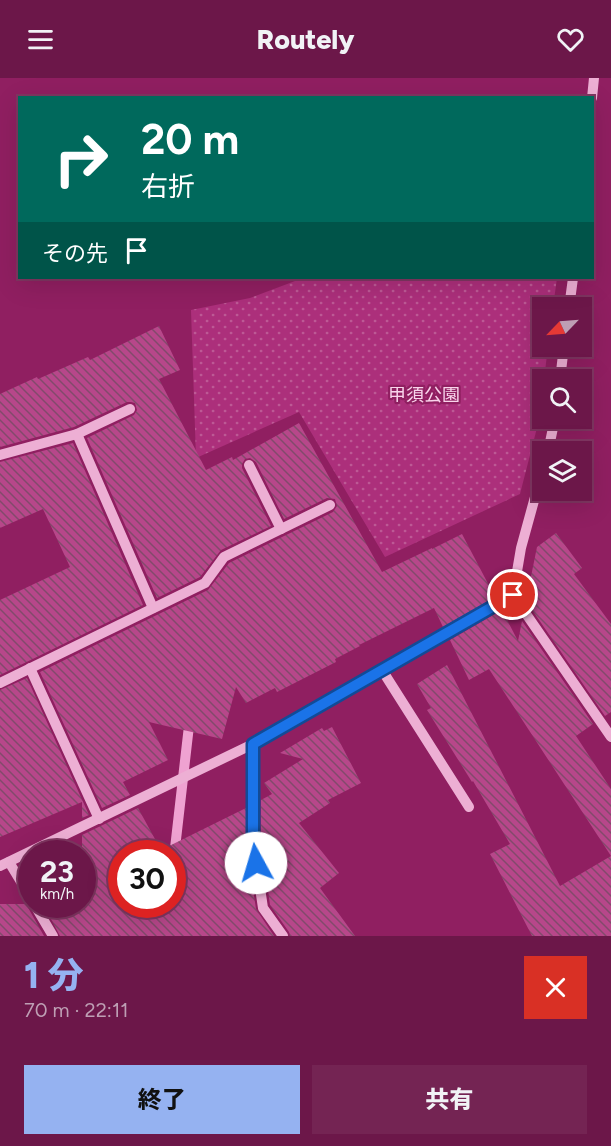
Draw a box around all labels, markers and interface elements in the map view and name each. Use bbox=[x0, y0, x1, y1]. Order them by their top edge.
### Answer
icon: menu bbox=[24, 23, 57, 56]
text: Routely bbox=[257, 23, 354, 56]
icon: heart bbox=[554, 23, 587, 56]
text: 20 m bbox=[141, 114, 239, 165]
icon: right bbox=[42, 120, 120, 198]
text: 右折 bbox=[141, 170, 195, 203]
icon: arrive bbox=[120, 234, 153, 267]
text: その先 bbox=[42, 240, 108, 267]
north arrow bbox=[532, 297, 592, 357]
map controls bbox=[532, 297, 592, 501]
button: search bbox=[532, 369, 592, 429]
park label: 甲須公園 bbox=[388, 384, 460, 406]
button: layers bbox=[532, 441, 592, 501]
pin bbox=[487, 569, 538, 620]
icon: arrive bbox=[496, 578, 529, 611]
position arrow bbox=[224, 831, 288, 895]
speed limit sign: 30 bbox=[108, 840, 186, 918]
text: 23 bbox=[40, 853, 74, 890]
text: km/h bbox=[40, 885, 74, 903]
text: 1 分 bbox=[24, 954, 84, 997]
button: close bbox=[524, 956, 587, 1019]
text: 70 m · 22:11 bbox=[24, 998, 128, 1022]
button: 終了 bbox=[24, 1065, 300, 1134]
button: 共有 bbox=[312, 1065, 587, 1134]

